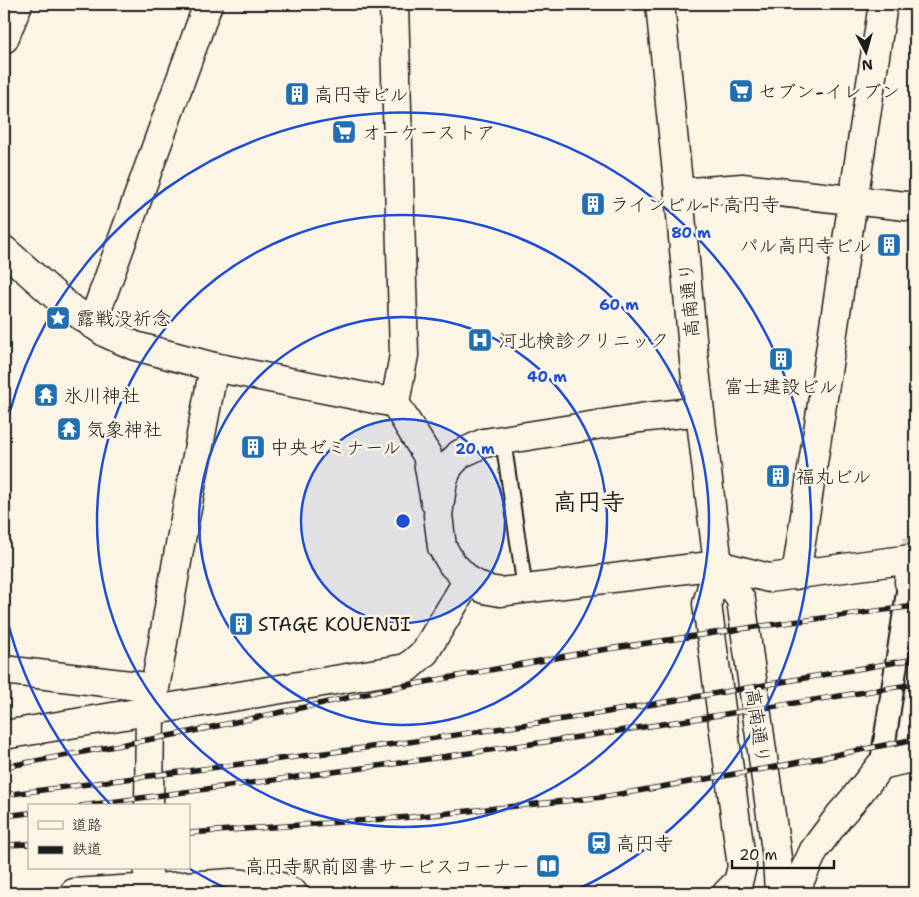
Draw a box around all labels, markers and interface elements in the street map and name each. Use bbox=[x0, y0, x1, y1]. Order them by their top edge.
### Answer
north arrow bbox=[842, 28, 892, 78]
text: N bbox=[861, 55, 874, 74]
supermarket icon: セブン-イレブン bbox=[728, 78, 754, 104]
place label: セブン-イレブン bbox=[758, 79, 900, 104]
building icon: 高円寺ビル bbox=[284, 81, 310, 107]
place label: 高円寺ビル bbox=[314, 82, 409, 107]
supermarket icon: オーケーストア bbox=[331, 119, 357, 145]
place label: オーケーストア bbox=[362, 120, 495, 145]
building icon: ラインビルド高円寺 bbox=[580, 191, 606, 217]
place label: ラインビルド高円寺 bbox=[610, 192, 780, 217]
text: 80 m bbox=[671, 223, 711, 243]
building icon: パル高円寺ビル bbox=[876, 232, 902, 258]
place label: パル高円寺ビル bbox=[739, 233, 872, 258]
street label: 高南通り bbox=[673, 261, 705, 339]
text: 60 m bbox=[599, 295, 639, 315]
place icon: 露戦没祈念 bbox=[45, 305, 71, 331]
place label: 露戦没祈念 bbox=[76, 306, 171, 331]
hospital icon: 河北検診クリニック bbox=[467, 327, 493, 353]
place label: 河北検診クリニック bbox=[498, 328, 669, 353]
building icon: 富士建設ビル bbox=[768, 346, 794, 372]
text: 40 m bbox=[527, 367, 567, 387]
place label: 富士建設ビル bbox=[724, 374, 838, 399]
temple icon: 氷川神社 bbox=[33, 382, 59, 408]
place label: 氷川神社 bbox=[64, 383, 140, 408]
temple icon: 気象神社 bbox=[56, 416, 82, 442]
place label: 気象神社 bbox=[86, 417, 162, 442]
building icon: 中央ゼミナール bbox=[240, 434, 266, 460]
place label: 中央ゼミナール bbox=[270, 435, 401, 460]
text: 20 m bbox=[455, 439, 495, 459]
building icon: 福丸ビル bbox=[765, 463, 791, 489]
place label: 福丸ビル bbox=[796, 464, 872, 489]
district label: 高円寺 bbox=[553, 486, 625, 518]
centre of rings bbox=[394, 512, 412, 530]
building icon: STAGE KOUENJI bbox=[228, 611, 254, 637]
place label: STAGE KOUENJI bbox=[258, 612, 411, 637]
street label: 高南通り bbox=[740, 687, 776, 765]
legend bbox=[28, 804, 190, 870]
text: 道路 bbox=[72, 815, 102, 835]
station icon: 高円寺 bbox=[586, 830, 612, 856]
place label: 高円寺 bbox=[616, 831, 673, 856]
scale bar bbox=[732, 837, 834, 869]
text: 鉄道 bbox=[72, 839, 102, 859]
text: 20 m bbox=[739, 845, 778, 865]
library icon: 高円寺駅前図書サービスコーナー bbox=[535, 853, 561, 879]
place label: 高円寺駅前図書サービスコーナー bbox=[245, 854, 530, 879]

